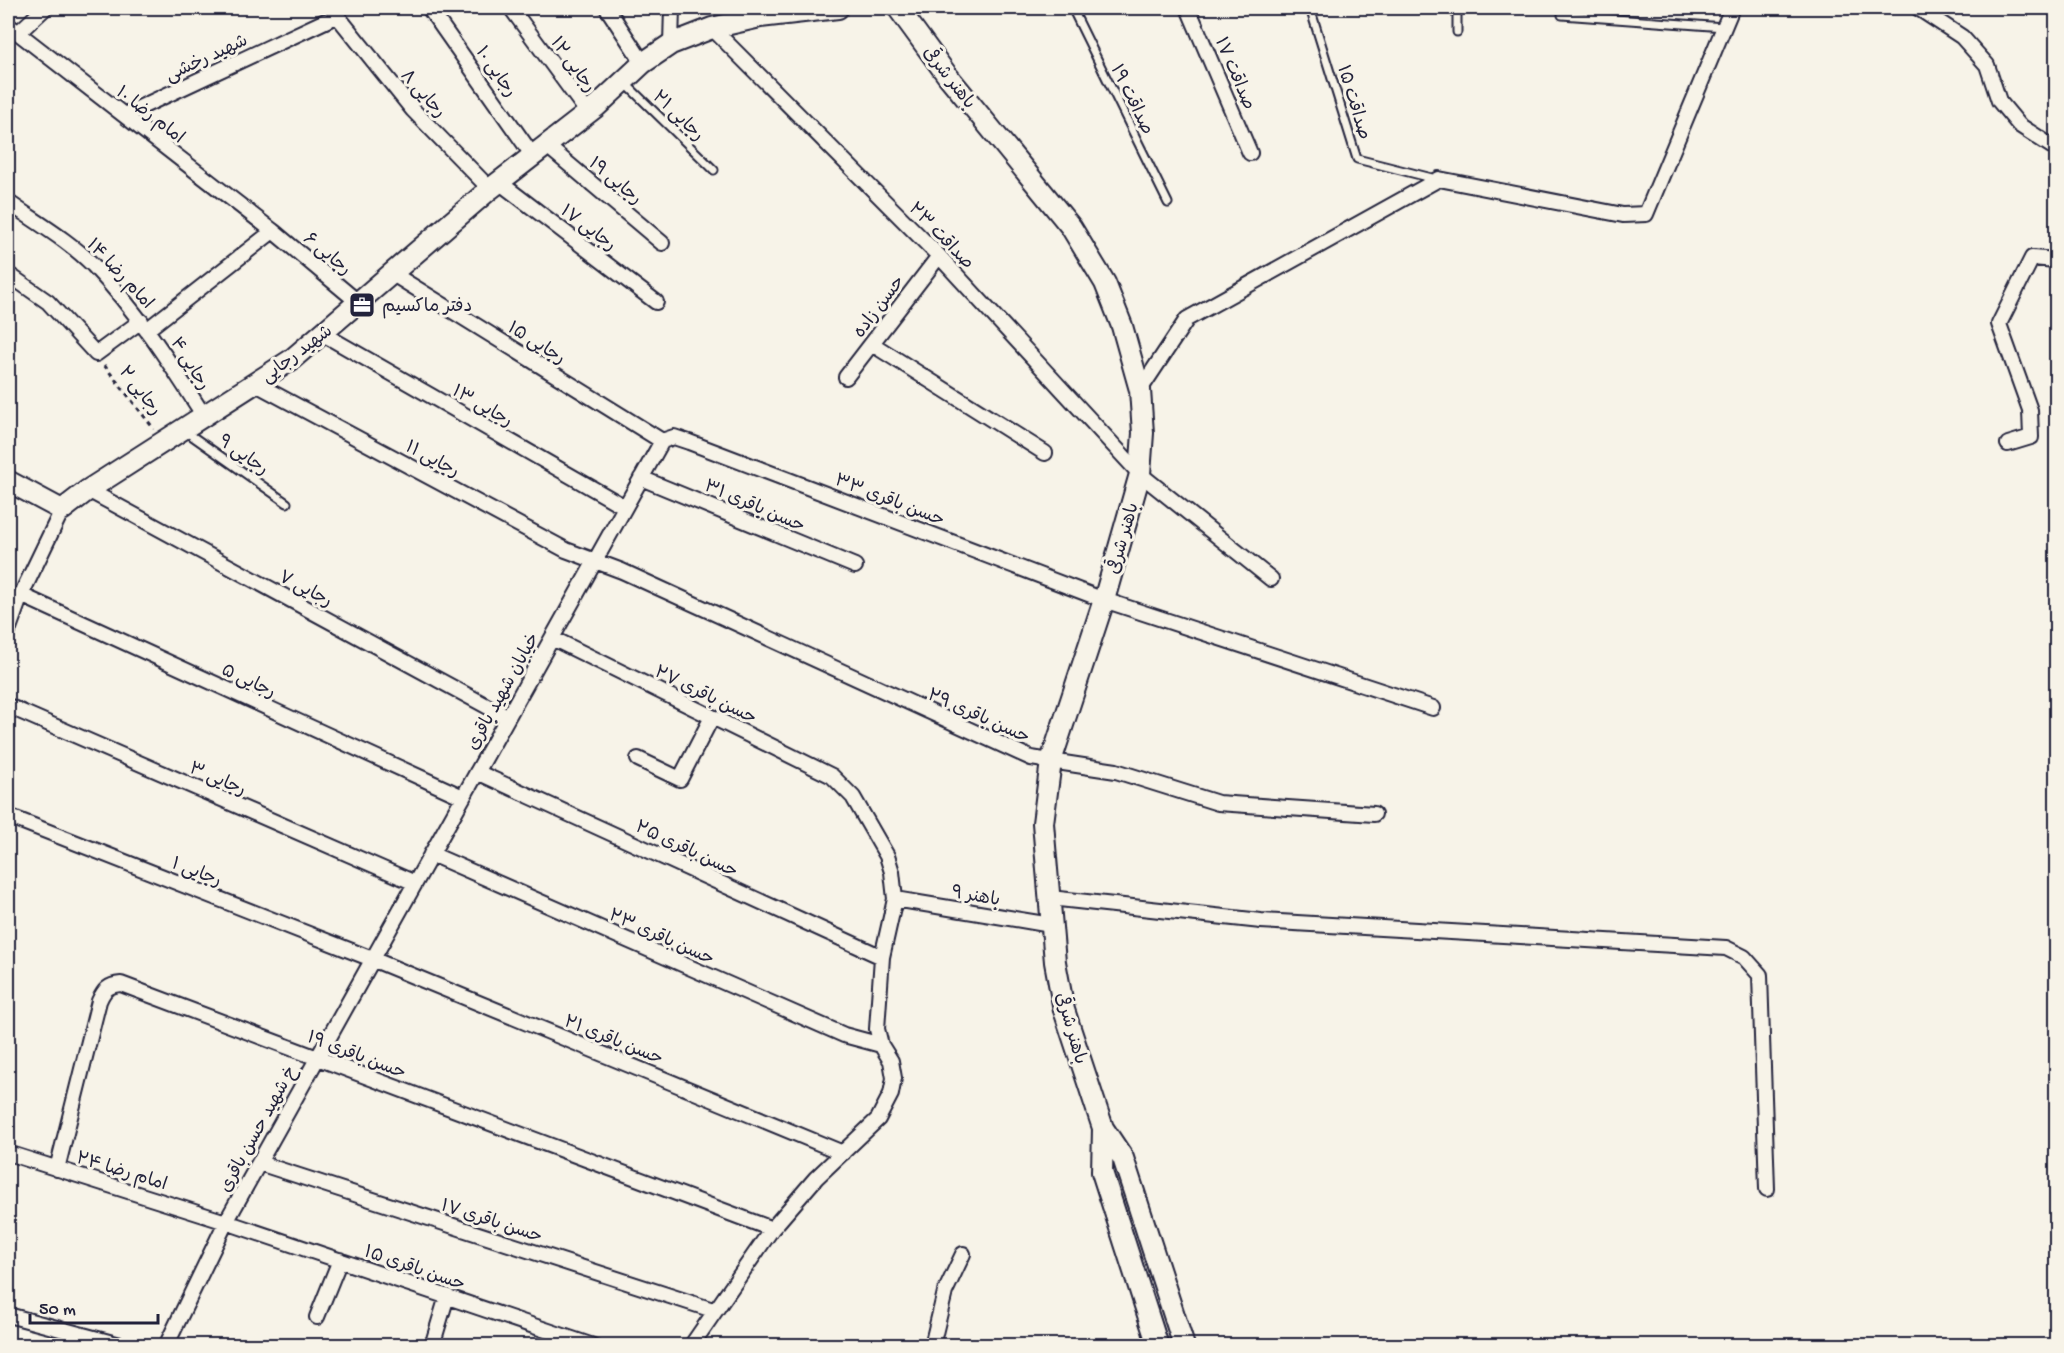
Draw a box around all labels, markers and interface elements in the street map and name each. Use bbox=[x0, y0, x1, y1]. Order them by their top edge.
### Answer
street label: شهید رخشی bbox=[162, 31, 252, 87]
street label: رجایی ۱۲ bbox=[545, 34, 599, 97]
street label: صداقت ۱۷ bbox=[1209, 34, 1258, 114]
street label: باهنر شرقی bbox=[917, 41, 982, 114]
street label: رجایی ۱۰ bbox=[470, 43, 520, 102]
street label: صداقت ۱۹ bbox=[1105, 62, 1157, 139]
street label: صداقت ۱۵ bbox=[1331, 63, 1374, 142]
street label: رجایی ۸ bbox=[395, 66, 449, 123]
street label: امام رضا ۱۰ bbox=[110, 83, 188, 150]
street label: رجایی ۲۱ bbox=[647, 87, 707, 146]
street label: رجایی ۱۹ bbox=[584, 154, 645, 210]
street label: صداقت ۲۳ bbox=[903, 199, 977, 274]
street label: رجایی ۱۷ bbox=[556, 201, 619, 257]
street label: رجایی ۶ bbox=[298, 229, 355, 281]
street label: امام رضا ۱۴ bbox=[81, 235, 157, 315]
street label: حسن زاده bbox=[850, 272, 910, 343]
office icon: دفتر ماکسیم bbox=[347, 290, 377, 320]
place label: دفتر ماکسیم bbox=[382, 297, 472, 319]
street label: رجایی ۱۵ bbox=[503, 318, 568, 370]
street label: شهید رجایی bbox=[258, 321, 337, 389]
street label: رجایی ۴ bbox=[164, 334, 213, 395]
street label: رجایی ۲ bbox=[113, 363, 165, 421]
street label: رجایی ۱۳ bbox=[448, 382, 516, 433]
street label: رجایی ۹ bbox=[213, 431, 272, 481]
street label: رجایی ۱۱ bbox=[401, 437, 462, 483]
street label: حسن باقری ۳۳ bbox=[831, 471, 947, 532]
street label: حسن باقری ۳۱ bbox=[700, 477, 808, 538]
street label: باهنر شرقی bbox=[1100, 499, 1145, 577]
street label: رجایی ۷ bbox=[274, 567, 335, 613]
street label: خیابان شهید باقری bbox=[463, 630, 545, 754]
street label: رجایی ۵ bbox=[217, 661, 278, 704]
street label: حسن باقری ۲۷ bbox=[650, 662, 759, 730]
street label: حسن باقری ۲۹ bbox=[924, 685, 1032, 749]
street label: رجایی ۳ bbox=[185, 759, 249, 802]
street label: حسن باقری ۲۵ bbox=[631, 817, 741, 883]
street label: رجایی ۱ bbox=[168, 854, 224, 892]
street label: باهنر ۹ bbox=[949, 883, 1002, 912]
street label: حسن باقری ۲۳ bbox=[605, 906, 717, 971]
street label: باهنر شرقی bbox=[1049, 989, 1094, 1067]
street label: حسن باقری ۲۱ bbox=[560, 1012, 666, 1071]
street label: حسن باقری ۱۹ bbox=[304, 1028, 408, 1085]
street label: خ شهید حسن باقری bbox=[216, 1063, 303, 1197]
street label: امام رضا ۲۴ bbox=[73, 1149, 169, 1197]
street label: حسن باقری ۱۷ bbox=[438, 1196, 545, 1249]
street label: حسن باقری ۱۵ bbox=[361, 1242, 467, 1296]
scale bar bbox=[30, 1287, 158, 1325]
text: 50 m bbox=[39, 1300, 76, 1321]

